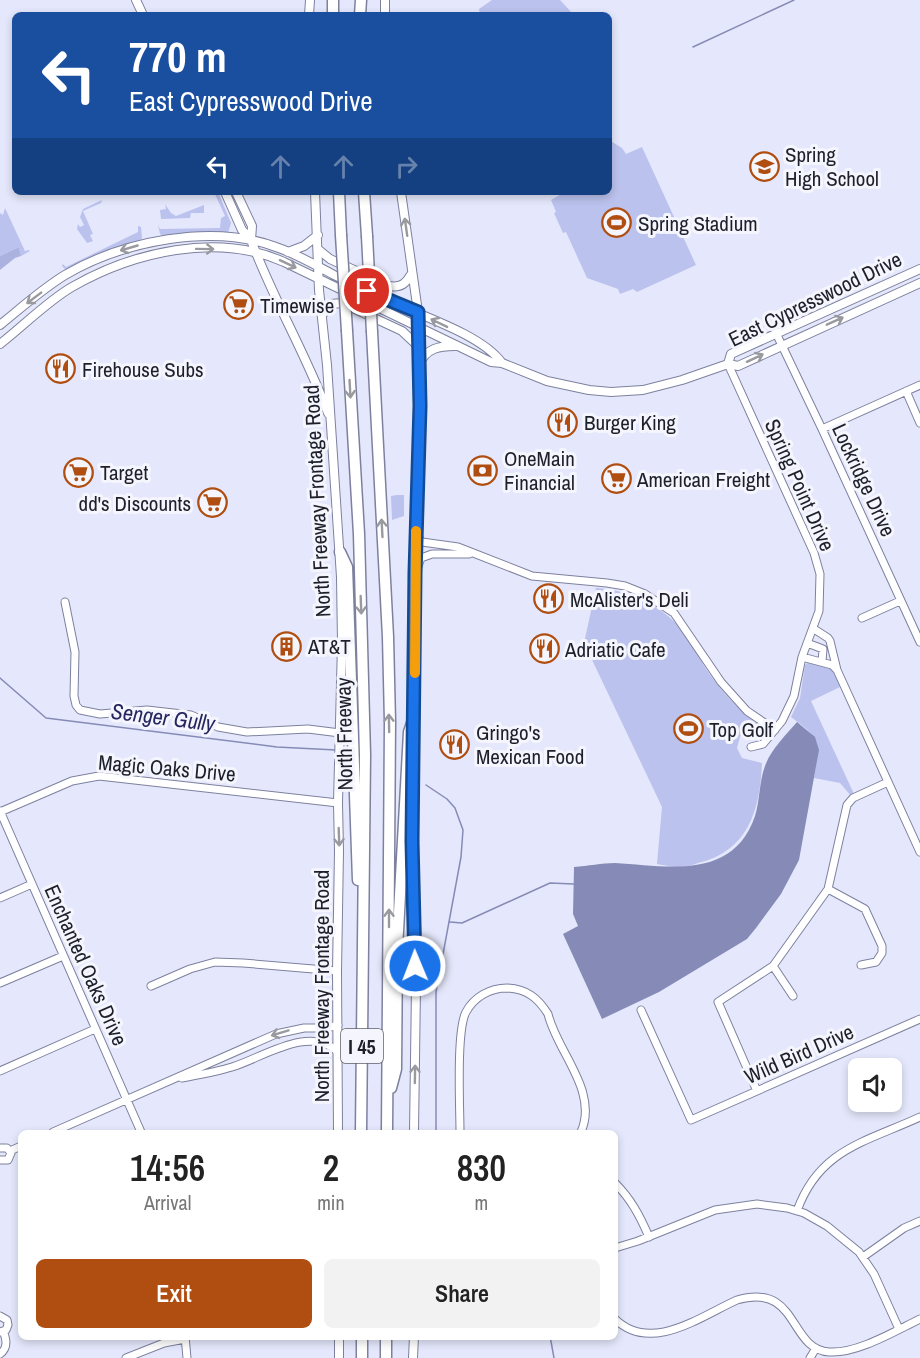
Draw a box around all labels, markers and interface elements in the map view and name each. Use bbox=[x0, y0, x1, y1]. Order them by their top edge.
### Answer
text: 770 m bbox=[129, 29, 227, 85]
icon: left bbox=[30, 36, 108, 114]
text: East Cypresswood Drive bbox=[129, 83, 373, 119]
place label: Spring High School bbox=[785, 140, 879, 193]
icon: left bbox=[201, 150, 234, 183]
icon: ahead bbox=[264, 150, 297, 183]
icon: ahead bbox=[327, 150, 360, 183]
icon: right bbox=[390, 150, 423, 183]
school or university icon: Spring High School bbox=[748, 150, 780, 182]
sports icon: Spring Stadium bbox=[601, 207, 633, 239]
place label: Spring Stadium bbox=[638, 209, 758, 238]
one-way arrow bbox=[400, 218, 411, 238]
one-way arrow bbox=[120, 243, 139, 254]
one-way arrow bbox=[195, 243, 214, 254]
street label: East Cypresswood Drive bbox=[723, 244, 907, 354]
one-way arrow bbox=[278, 258, 296, 270]
pin bbox=[341, 265, 392, 316]
icon: arrive bbox=[350, 274, 383, 307]
supermarket icon: Timewise bbox=[223, 289, 255, 321]
place label: Timewise bbox=[260, 291, 334, 320]
one-way arrow bbox=[26, 292, 42, 304]
one-way arrow bbox=[826, 315, 844, 327]
one-way arrow bbox=[430, 316, 448, 328]
one-way arrow bbox=[746, 352, 764, 364]
restaurant icon: Firehouse Subs bbox=[45, 353, 77, 385]
place label: Firehouse Subs bbox=[82, 355, 204, 384]
one-way arrow bbox=[345, 379, 356, 399]
street label: North Freeway Frontage Road bbox=[296, 384, 338, 618]
restaurant icon: Burger King bbox=[547, 406, 579, 438]
place label: Burger King bbox=[584, 408, 676, 437]
street label: Spring Point Drive bbox=[758, 414, 842, 556]
street label: Lockridge Drive bbox=[825, 419, 903, 541]
place label: OneMain Financial bbox=[504, 444, 575, 497]
bank icon: OneMain Financial bbox=[467, 454, 499, 486]
supermarket icon: Target bbox=[63, 456, 95, 488]
place label: Target bbox=[100, 458, 148, 487]
supermarket icon: American Freight bbox=[600, 463, 632, 495]
place label: American Freight bbox=[636, 465, 770, 494]
supermarket icon: dd's Discounts bbox=[196, 487, 228, 519]
place label: dd's Discounts bbox=[79, 489, 191, 518]
one-way arrow bbox=[377, 519, 388, 539]
restaurant icon: McAlister's Deli bbox=[533, 583, 565, 615]
place label: McAlister's Deli bbox=[570, 585, 689, 614]
one-way arrow bbox=[355, 595, 367, 615]
building icon: AT&T bbox=[271, 630, 303, 662]
place label: AT&T bbox=[307, 632, 351, 661]
restaurant icon: Adriatic Cafe bbox=[528, 633, 560, 665]
place label: Adriatic Cafe bbox=[564, 635, 666, 664]
street label: North Freeway bbox=[329, 677, 359, 791]
water label: Senger Gully bbox=[109, 696, 218, 738]
sports icon: Top Golf bbox=[672, 713, 704, 745]
one-way arrow bbox=[384, 714, 395, 734]
place label: Top Golf bbox=[709, 715, 773, 744]
place label: Gringo's Mexican Food bbox=[476, 718, 584, 771]
restaurant icon: Gringo's Mexican Food bbox=[439, 728, 471, 760]
street label: Magic Oaks Drive bbox=[97, 748, 237, 788]
one-way arrow bbox=[333, 826, 345, 846]
street label: North Freeway Frontage Road bbox=[307, 870, 336, 1102]
street label: Enchanted Oaks Drive bbox=[38, 880, 134, 1050]
one-way arrow bbox=[383, 909, 395, 929]
position arrow bbox=[383, 934, 447, 998]
street label: Wild Bird Drive bbox=[740, 1017, 858, 1091]
one-way arrow bbox=[271, 1028, 290, 1039]
road number: I 45 bbox=[341, 1029, 383, 1063]
map controls bbox=[848, 1058, 902, 1112]
button: sound bbox=[848, 1058, 902, 1112]
one-way arrow bbox=[409, 1065, 421, 1085]
text: 14:56 bbox=[130, 1144, 205, 1192]
text: 2 bbox=[323, 1144, 339, 1192]
text: 830 bbox=[457, 1144, 506, 1192]
text: Arrival bbox=[144, 1189, 191, 1216]
text: min bbox=[317, 1189, 345, 1216]
text: m bbox=[474, 1189, 488, 1216]
button: Exit bbox=[36, 1259, 312, 1328]
button: Share bbox=[324, 1259, 600, 1328]

